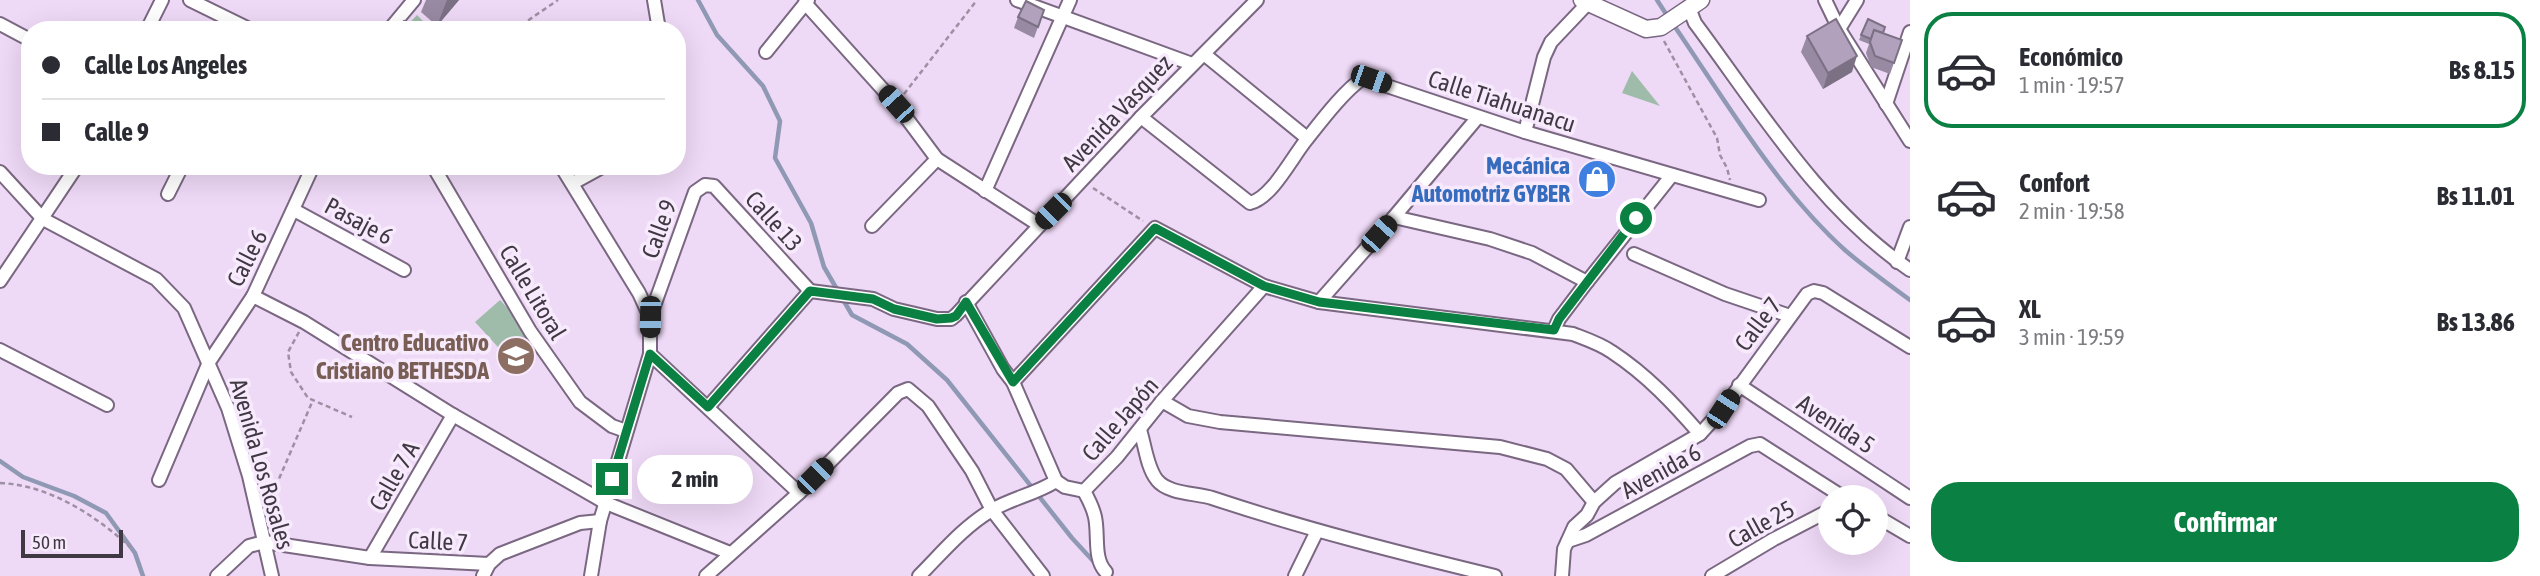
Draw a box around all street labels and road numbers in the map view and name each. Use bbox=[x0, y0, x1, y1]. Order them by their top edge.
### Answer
street label: Avenida Vasquez bbox=[1056, 49, 1178, 176]
street label: Calle Tiahuanacu bbox=[1425, 65, 1579, 137]
street label: Calle 13 bbox=[740, 186, 808, 256]
street label: Pasaje 6 bbox=[320, 192, 398, 250]
street label: Calle 9 bbox=[636, 196, 682, 262]
street label: Calle 6 bbox=[221, 225, 273, 291]
street label: Calle Litoral bbox=[494, 240, 572, 345]
street label: Calle 7 bbox=[1729, 292, 1787, 356]
street label: Calle Japón bbox=[1076, 372, 1164, 466]
street label: Avenida Los Rosales bbox=[225, 376, 299, 552]
street label: Avenida 5 bbox=[1792, 389, 1880, 459]
street label: Calle 7 A bbox=[364, 437, 425, 515]
street label: Avenida 6 bbox=[1617, 438, 1705, 504]
street label: Calle 25 bbox=[1723, 495, 1799, 553]
street label: Calle 7 bbox=[407, 526, 469, 556]

